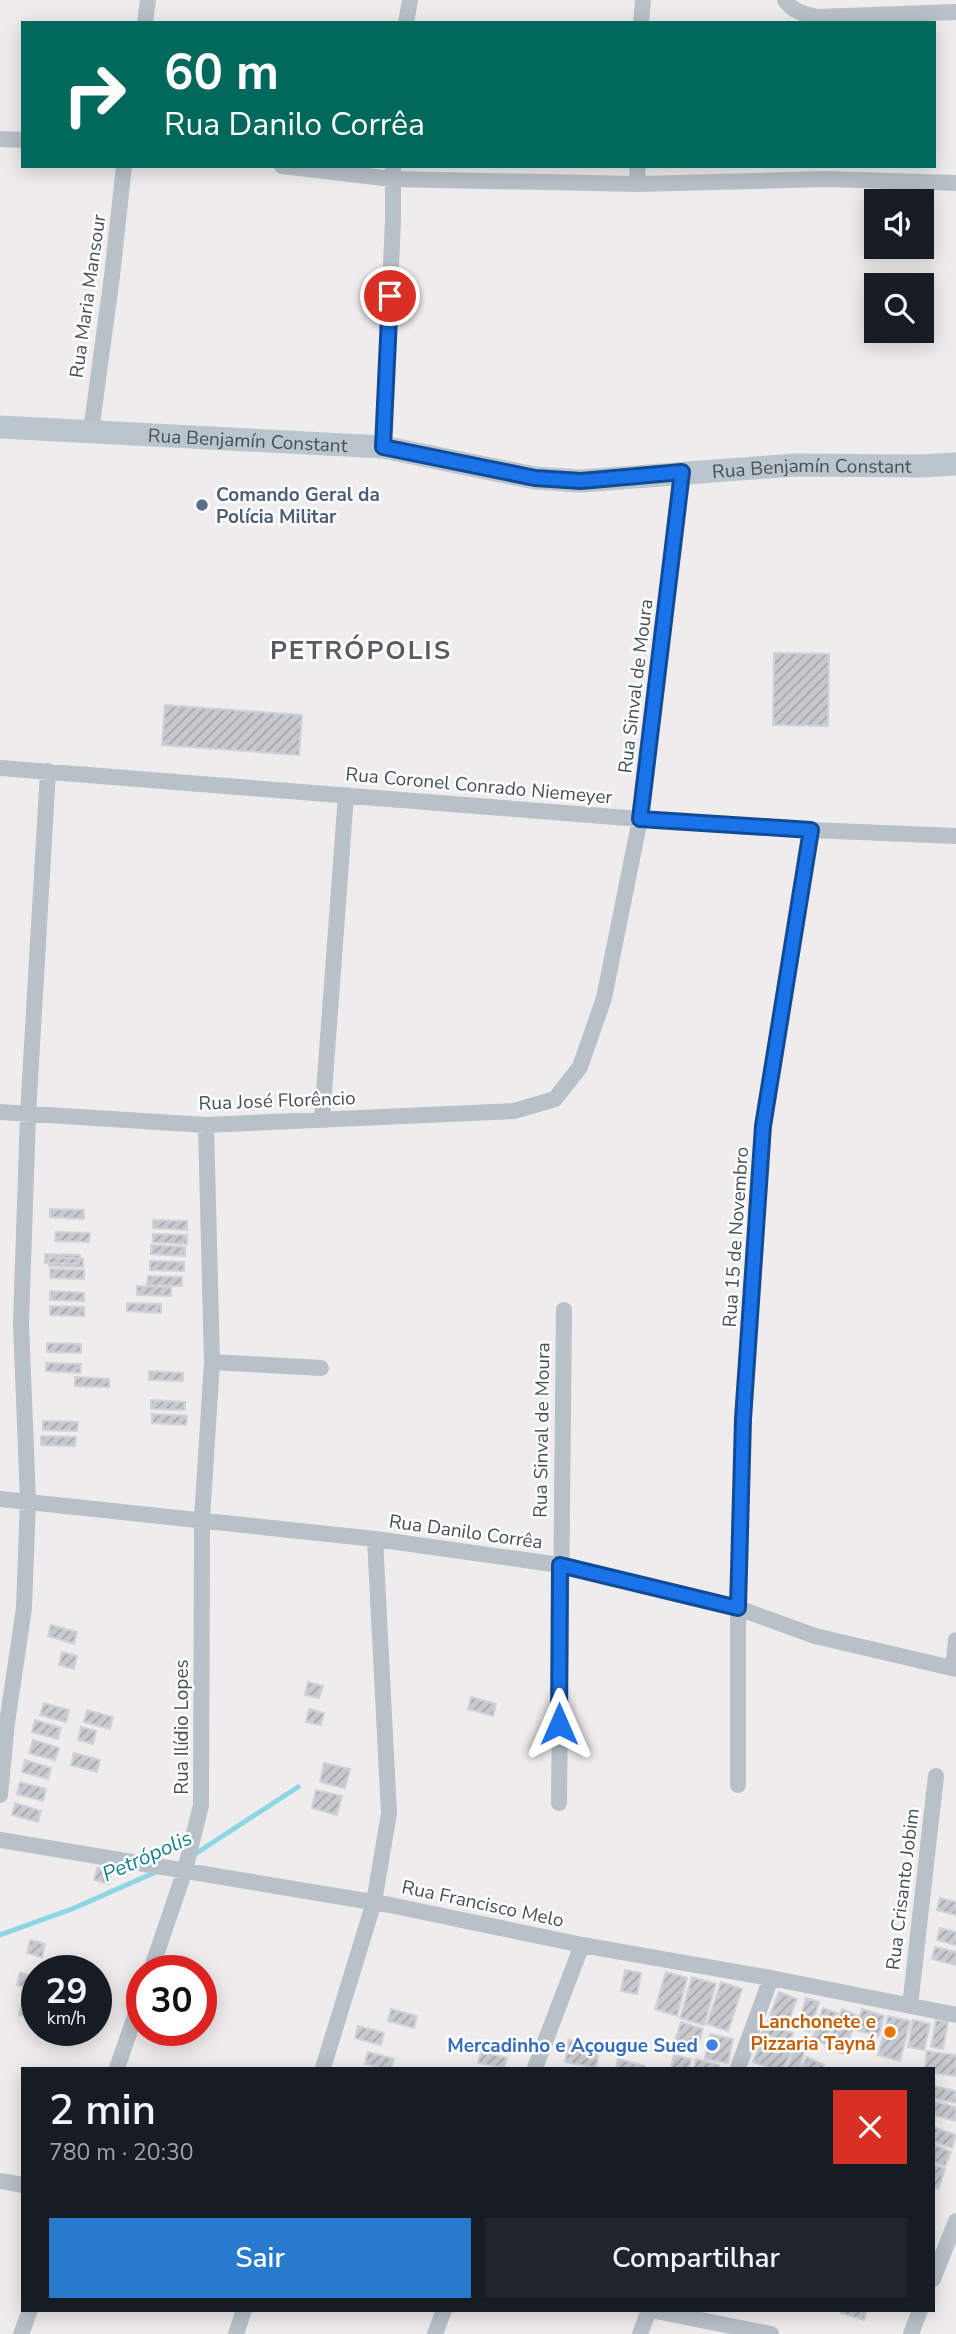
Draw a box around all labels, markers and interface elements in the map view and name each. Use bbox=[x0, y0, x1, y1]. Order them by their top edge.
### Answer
text: 60 m bbox=[164, 39, 279, 106]
icon: right bbox=[49, 49, 140, 140]
text: Rua Danilo Corrêa bbox=[164, 103, 425, 146]
map controls bbox=[864, 189, 934, 343]
button: sound bbox=[864, 189, 934, 259]
street label: Rua Maria Mansour bbox=[64, 212, 112, 380]
pin bbox=[360, 266, 420, 326]
button: search bbox=[864, 273, 934, 343]
icon: arrive bbox=[371, 277, 409, 315]
street label: Rua Benjamín Constant bbox=[147, 423, 348, 459]
street label: Rua Benjamín Constant bbox=[711, 453, 912, 485]
place label: Comando Geral da Polícia Militar bbox=[216, 482, 380, 530]
marker: Comando Geral da Polícia Militar bbox=[194, 497, 210, 513]
street label: Rua Sinval de Moura bbox=[612, 597, 660, 775]
district label: PETRÓPOLIS bbox=[270, 633, 452, 668]
street label: Rua Coronel Conrado Niemeyer bbox=[344, 761, 614, 811]
street label: Rua José Florêncio bbox=[198, 1085, 356, 1117]
street label: Rua 15 de Novembro bbox=[717, 1146, 755, 1328]
street label: Rua Sinval de Moura bbox=[527, 1342, 557, 1518]
street label: Rua Danilo Corrêa bbox=[387, 1508, 544, 1556]
street label: Rua Ilídio Lopes bbox=[169, 1659, 195, 1795]
position arrow bbox=[522, 1687, 596, 1761]
street label: Rua Crisanto Jobim bbox=[880, 1807, 926, 1971]
water label: Petrópolis bbox=[98, 1824, 196, 1888]
street label: Rua Francisco Melo bbox=[399, 1874, 566, 1934]
speed limit sign: 30 bbox=[126, 1955, 217, 2046]
text: 29 bbox=[45, 1968, 88, 2015]
text: km/h bbox=[47, 2006, 86, 2030]
place label: Lanchonete e Pizzaria Tayná bbox=[751, 2009, 876, 2057]
marker: Lanchonete e Pizzaria Tayná bbox=[882, 2024, 898, 2040]
place label: Mercadinho e Açougue Sued bbox=[447, 2033, 698, 2059]
marker: Mercadinho e Açougue Sued bbox=[704, 2037, 720, 2053]
text: 2 min bbox=[49, 2082, 156, 2139]
button: close bbox=[833, 2090, 907, 2164]
text: 780 m · 20:30 bbox=[49, 2137, 194, 2168]
button: Sair bbox=[49, 2218, 471, 2298]
button: Compartilhar bbox=[485, 2218, 907, 2298]

